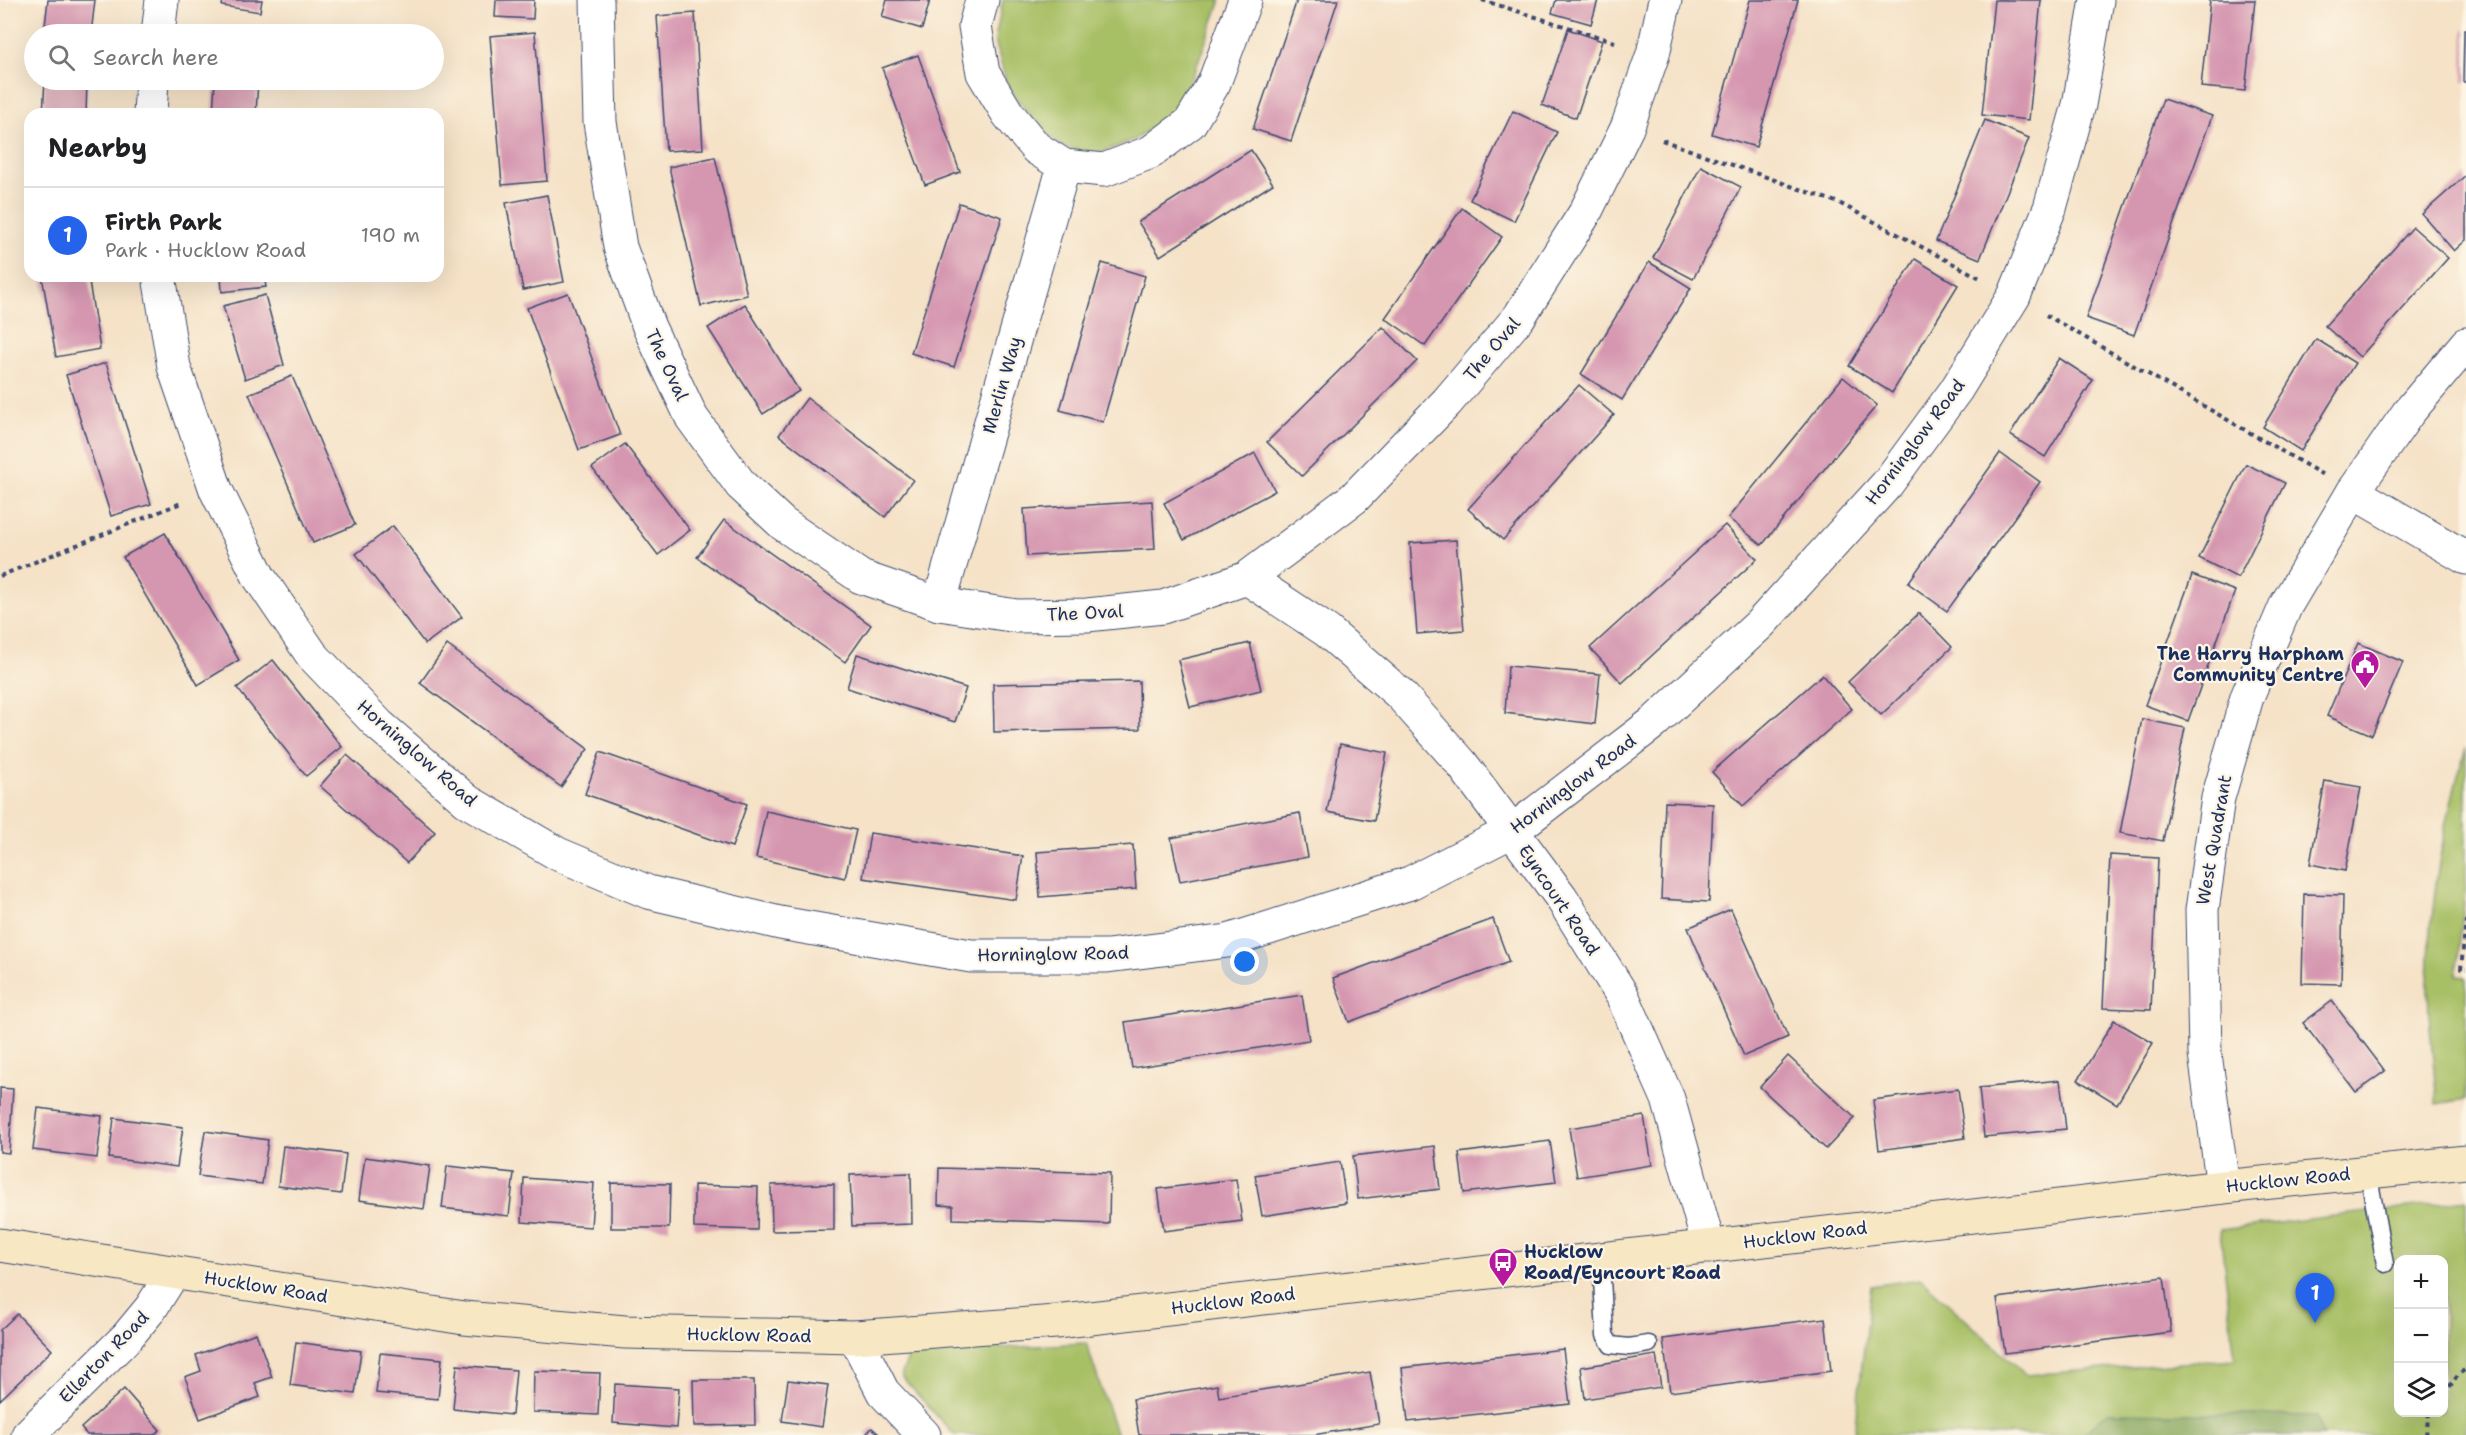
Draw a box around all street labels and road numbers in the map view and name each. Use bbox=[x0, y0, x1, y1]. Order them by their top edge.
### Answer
street label: The Oval bbox=[1458, 311, 1526, 386]
street label: The Oval bbox=[640, 325, 694, 405]
street label: Merlin Way bbox=[977, 334, 1027, 436]
street label: Horninglow Road bbox=[1860, 374, 1970, 510]
street label: The Oval bbox=[1046, 599, 1124, 627]
street label: Horninglow Road bbox=[352, 694, 482, 812]
street label: Horninglow Road bbox=[1505, 729, 1641, 839]
street label: West Quadrant bbox=[2191, 773, 2237, 907]
street label: Eyncourt Road bbox=[1513, 840, 1605, 960]
street label: Horninglow Road bbox=[977, 941, 1129, 967]
street label: Hucklow Road bbox=[2225, 1162, 2351, 1198]
street label: Hucklow Road bbox=[1742, 1215, 1868, 1255]
street label: Hucklow Road bbox=[202, 1265, 330, 1309]
street label: Hucklow Road bbox=[1170, 1281, 1296, 1321]
street label: Ellerton Road bbox=[54, 1306, 154, 1408]
street label: Hucklow Road bbox=[686, 1322, 812, 1348]

